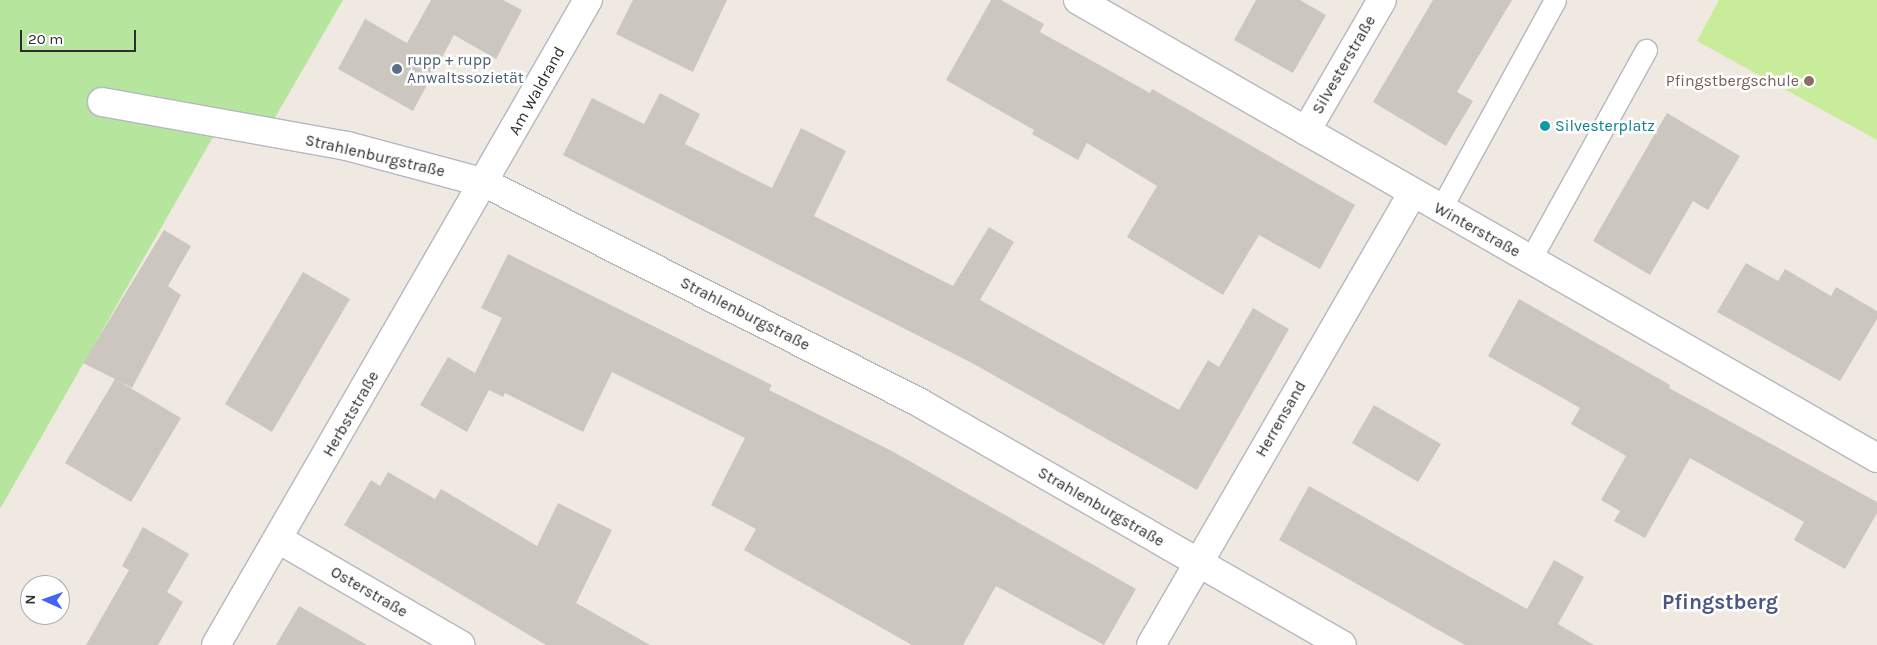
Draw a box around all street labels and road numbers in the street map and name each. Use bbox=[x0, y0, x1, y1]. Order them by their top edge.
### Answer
street label: Silvesterstraße bbox=[1308, 12, 1380, 118]
street label: Am Waldrand bbox=[505, 43, 569, 139]
street label: Strahlenburgstraße bbox=[303, 131, 447, 181]
street label: Winterstraße bbox=[1430, 198, 1524, 262]
street label: Strahlenburgstraße bbox=[677, 273, 813, 355]
street label: Herbststraße bbox=[319, 368, 383, 460]
street label: Herrensand bbox=[1252, 378, 1310, 460]
street label: Strahlenburgstraße bbox=[1034, 463, 1168, 551]
street label: Osterstraße bbox=[327, 562, 411, 622]

